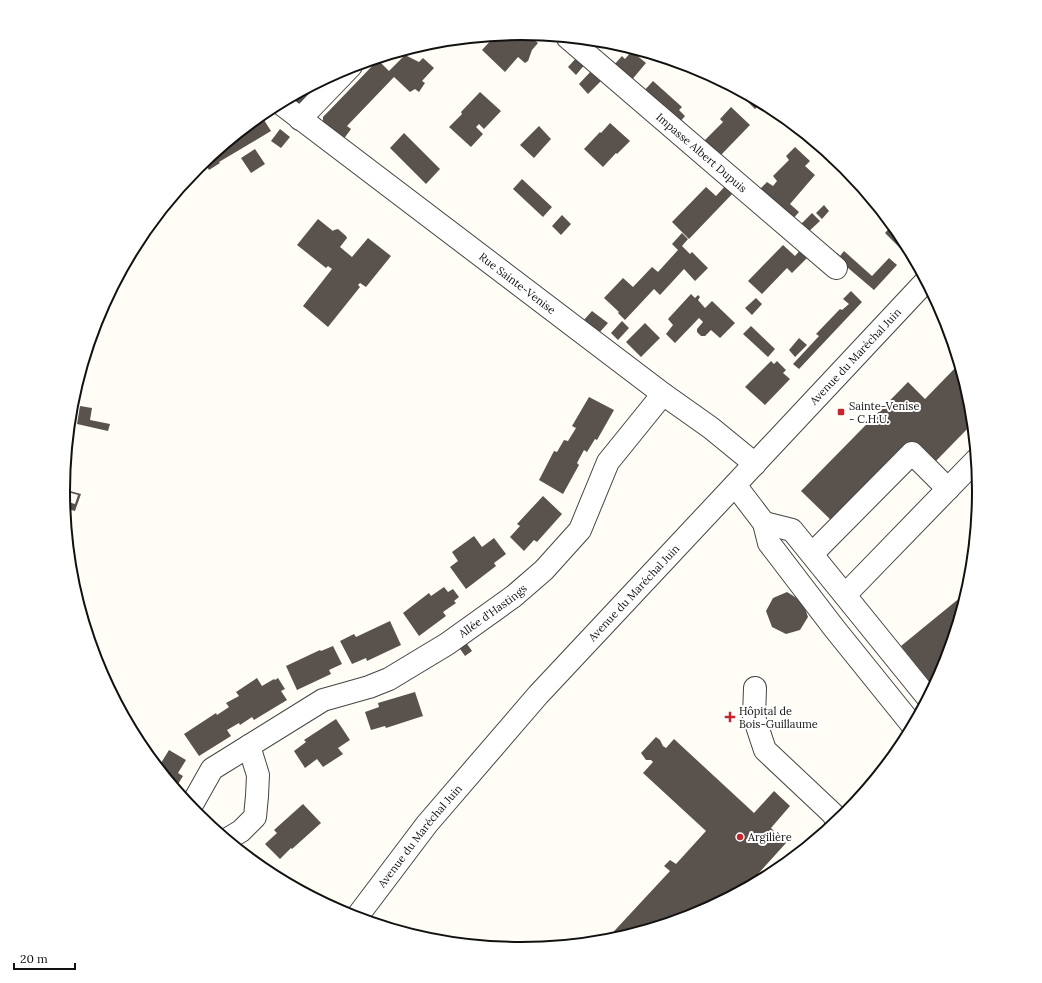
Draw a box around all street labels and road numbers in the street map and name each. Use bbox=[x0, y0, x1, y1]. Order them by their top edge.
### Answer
street label: Impasse Albert Dupuis bbox=[653, 110, 750, 195]
street label: Rue Sainte-Venise bbox=[476, 250, 559, 317]
street label: Avenue du Maréchal Juin bbox=[806, 305, 904, 408]
street label: Avenue du Maréchal Juin bbox=[584, 541, 683, 645]
street label: Allée d'Hastings bbox=[455, 581, 530, 641]
street label: Avenue du Maréchal Juin bbox=[374, 781, 465, 891]

